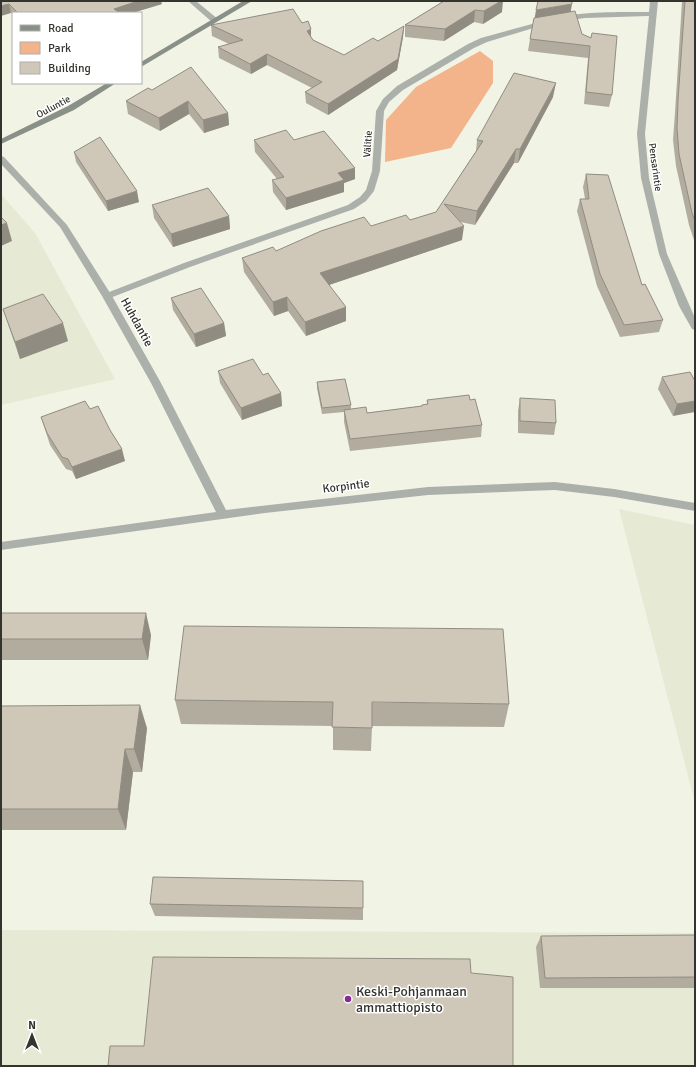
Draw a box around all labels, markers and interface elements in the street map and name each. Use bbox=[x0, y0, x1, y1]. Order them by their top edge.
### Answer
legend bbox=[12, 12, 142, 84]
text: Road bbox=[48, 21, 74, 36]
text: Park bbox=[48, 41, 71, 56]
text: Building bbox=[48, 61, 91, 76]
street label: Ouluntie bbox=[34, 93, 73, 121]
street label: Välitie bbox=[361, 130, 375, 158]
street label: Pensarintie bbox=[646, 142, 664, 192]
street label: Huhdantie bbox=[117, 295, 156, 349]
street label: Korpintie bbox=[322, 476, 370, 497]
place label: Keski-Pohjanmaan ammattiopisto bbox=[356, 983, 467, 1016]
marker: Keski-Pohjanmaan ammattiopisto bbox=[343, 994, 353, 1004]
north arrow bbox=[12, 1015, 52, 1055]
text: N bbox=[28, 1019, 36, 1032]

